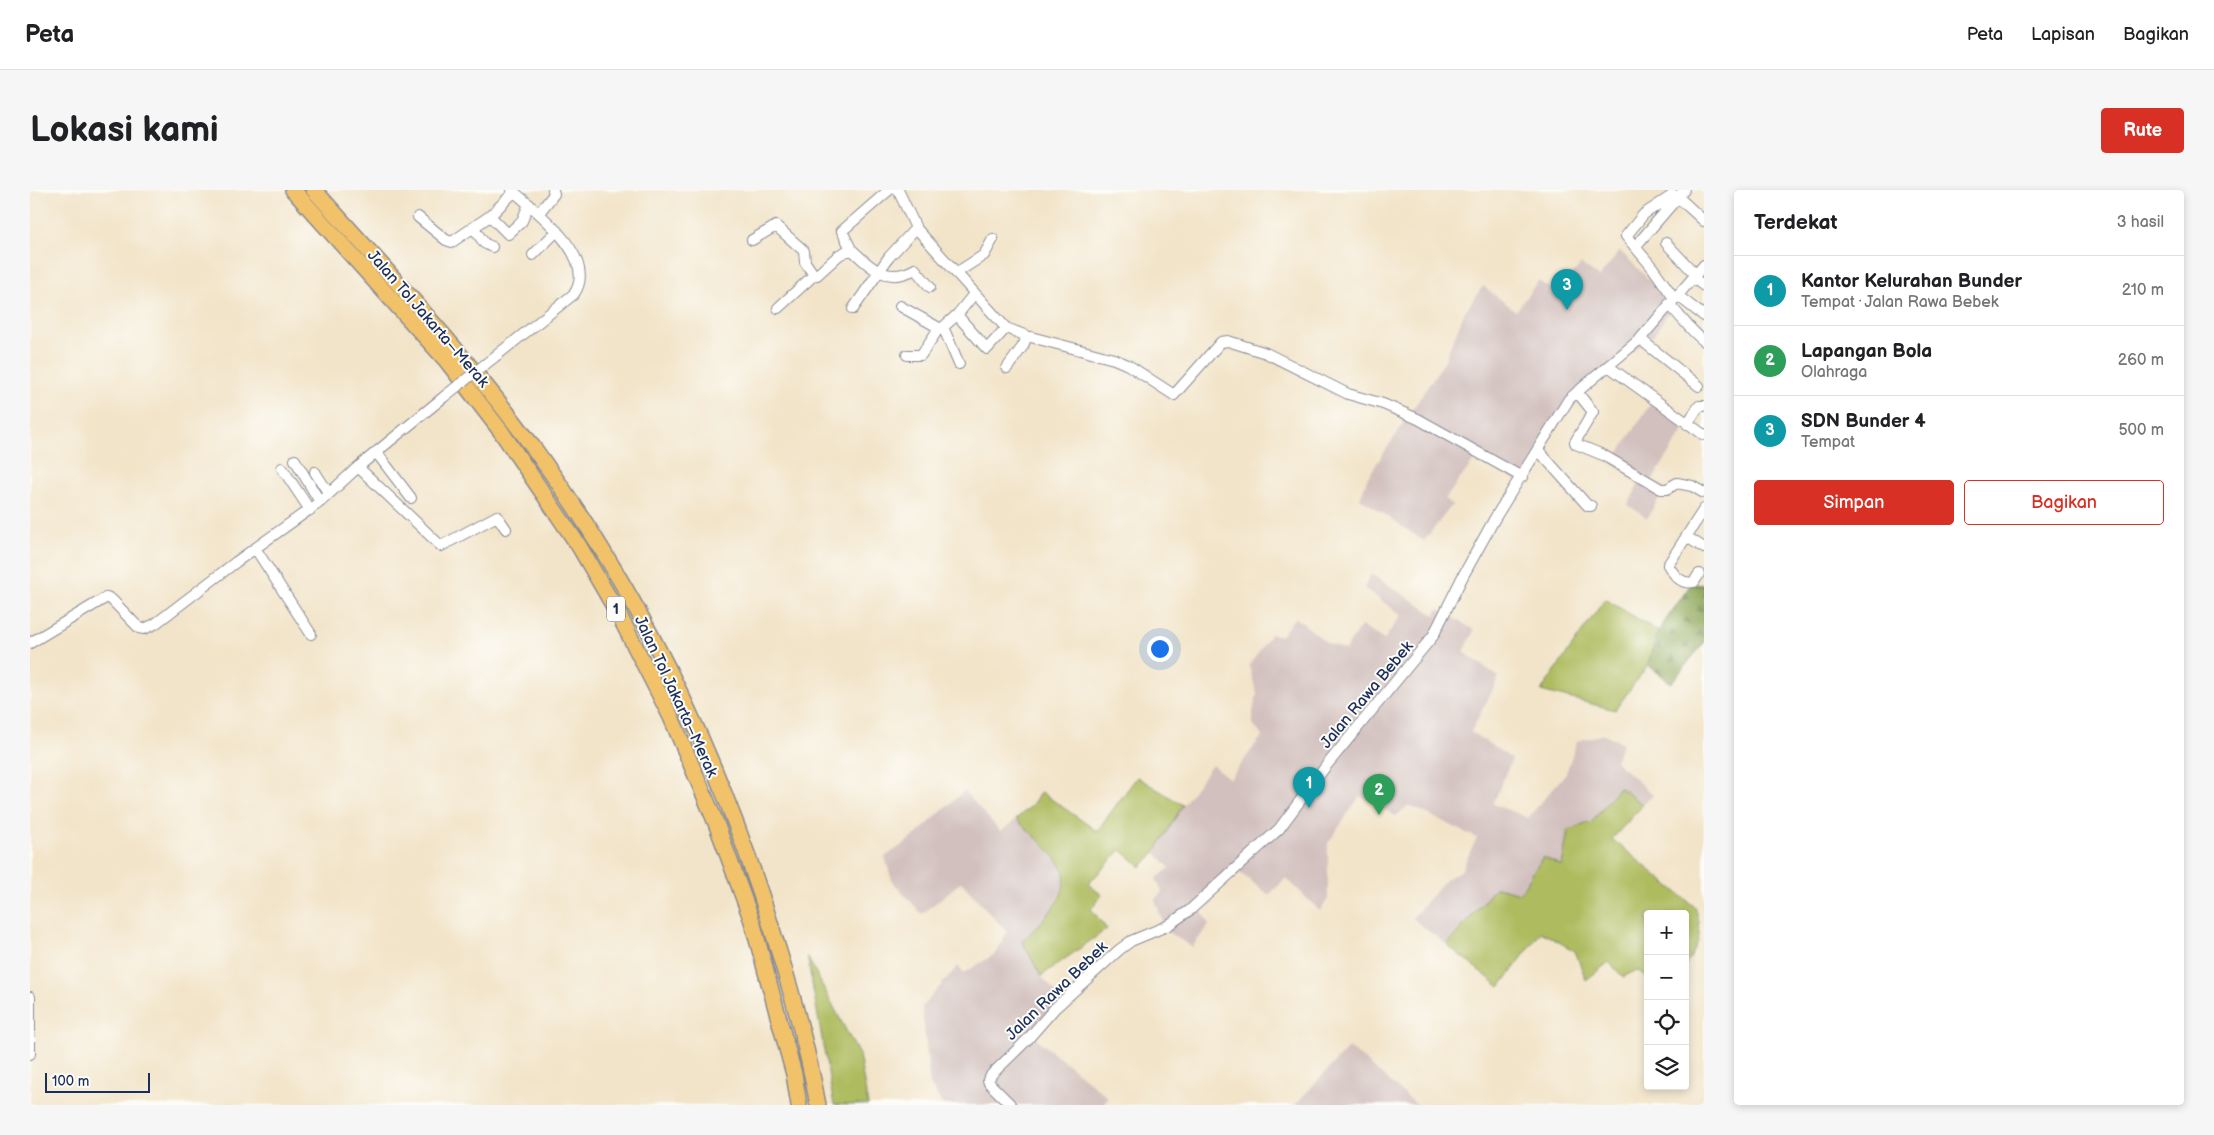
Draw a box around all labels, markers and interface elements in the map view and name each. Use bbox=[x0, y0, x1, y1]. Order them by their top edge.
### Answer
text: Peta bbox=[25, 20, 74, 49]
text: Peta bbox=[1967, 24, 2003, 45]
text: Lapisan bbox=[2031, 24, 2095, 45]
text: Bagikan bbox=[2123, 24, 2189, 45]
button: Rute bbox=[2101, 108, 2184, 153]
text: Lokasi kami bbox=[30, 109, 219, 152]
text: Terdekat bbox=[1754, 210, 1838, 235]
text: 3 hasil bbox=[2117, 213, 2164, 232]
street label: Jalan Tol Jakarta–Merak bbox=[363, 246, 493, 392]
pin: 3 bbox=[1551, 269, 1583, 310]
text: Kantor Kelurahan Bunder bbox=[1801, 270, 2022, 293]
text: 1 bbox=[1767, 281, 1773, 300]
text: 210 m bbox=[2122, 281, 2164, 300]
text: Tempat · Jalan Rawa Bebek bbox=[1801, 293, 1999, 312]
text: Lapangan Bola bbox=[1801, 340, 1932, 363]
text: 2 bbox=[1765, 351, 1775, 370]
text: 260 m bbox=[2118, 351, 2164, 370]
text: Olahraga bbox=[1801, 363, 1867, 382]
text: SDN Bunder 4 bbox=[1801, 410, 1926, 433]
text: 3 bbox=[1765, 421, 1775, 440]
text: 500 m bbox=[2118, 421, 2164, 440]
text: Tempat bbox=[1801, 433, 1855, 452]
button: Simpan bbox=[1754, 480, 1954, 525]
button: Bagikan bbox=[1964, 480, 2164, 525]
road number: 1 bbox=[607, 596, 625, 622]
street label: Jalan Tol Jakarta–Merak bbox=[630, 613, 721, 780]
your location bbox=[1147, 636, 1173, 662]
street label: Jalan Rawa Bebek bbox=[1317, 637, 1418, 752]
pin: 1 bbox=[1293, 767, 1325, 808]
pin: 2 bbox=[1363, 774, 1395, 815]
map controls bbox=[1644, 910, 1689, 1090]
button: + bbox=[1644, 910, 1689, 955]
street label: Jalan Rawa Bebek bbox=[1002, 938, 1112, 1045]
button: − bbox=[1644, 955, 1689, 1000]
button: locate bbox=[1644, 1000, 1689, 1045]
button: layers bbox=[1644, 1045, 1689, 1090]
scale bar bbox=[45, 1070, 150, 1093]
text: 100 m bbox=[52, 1073, 89, 1090]

